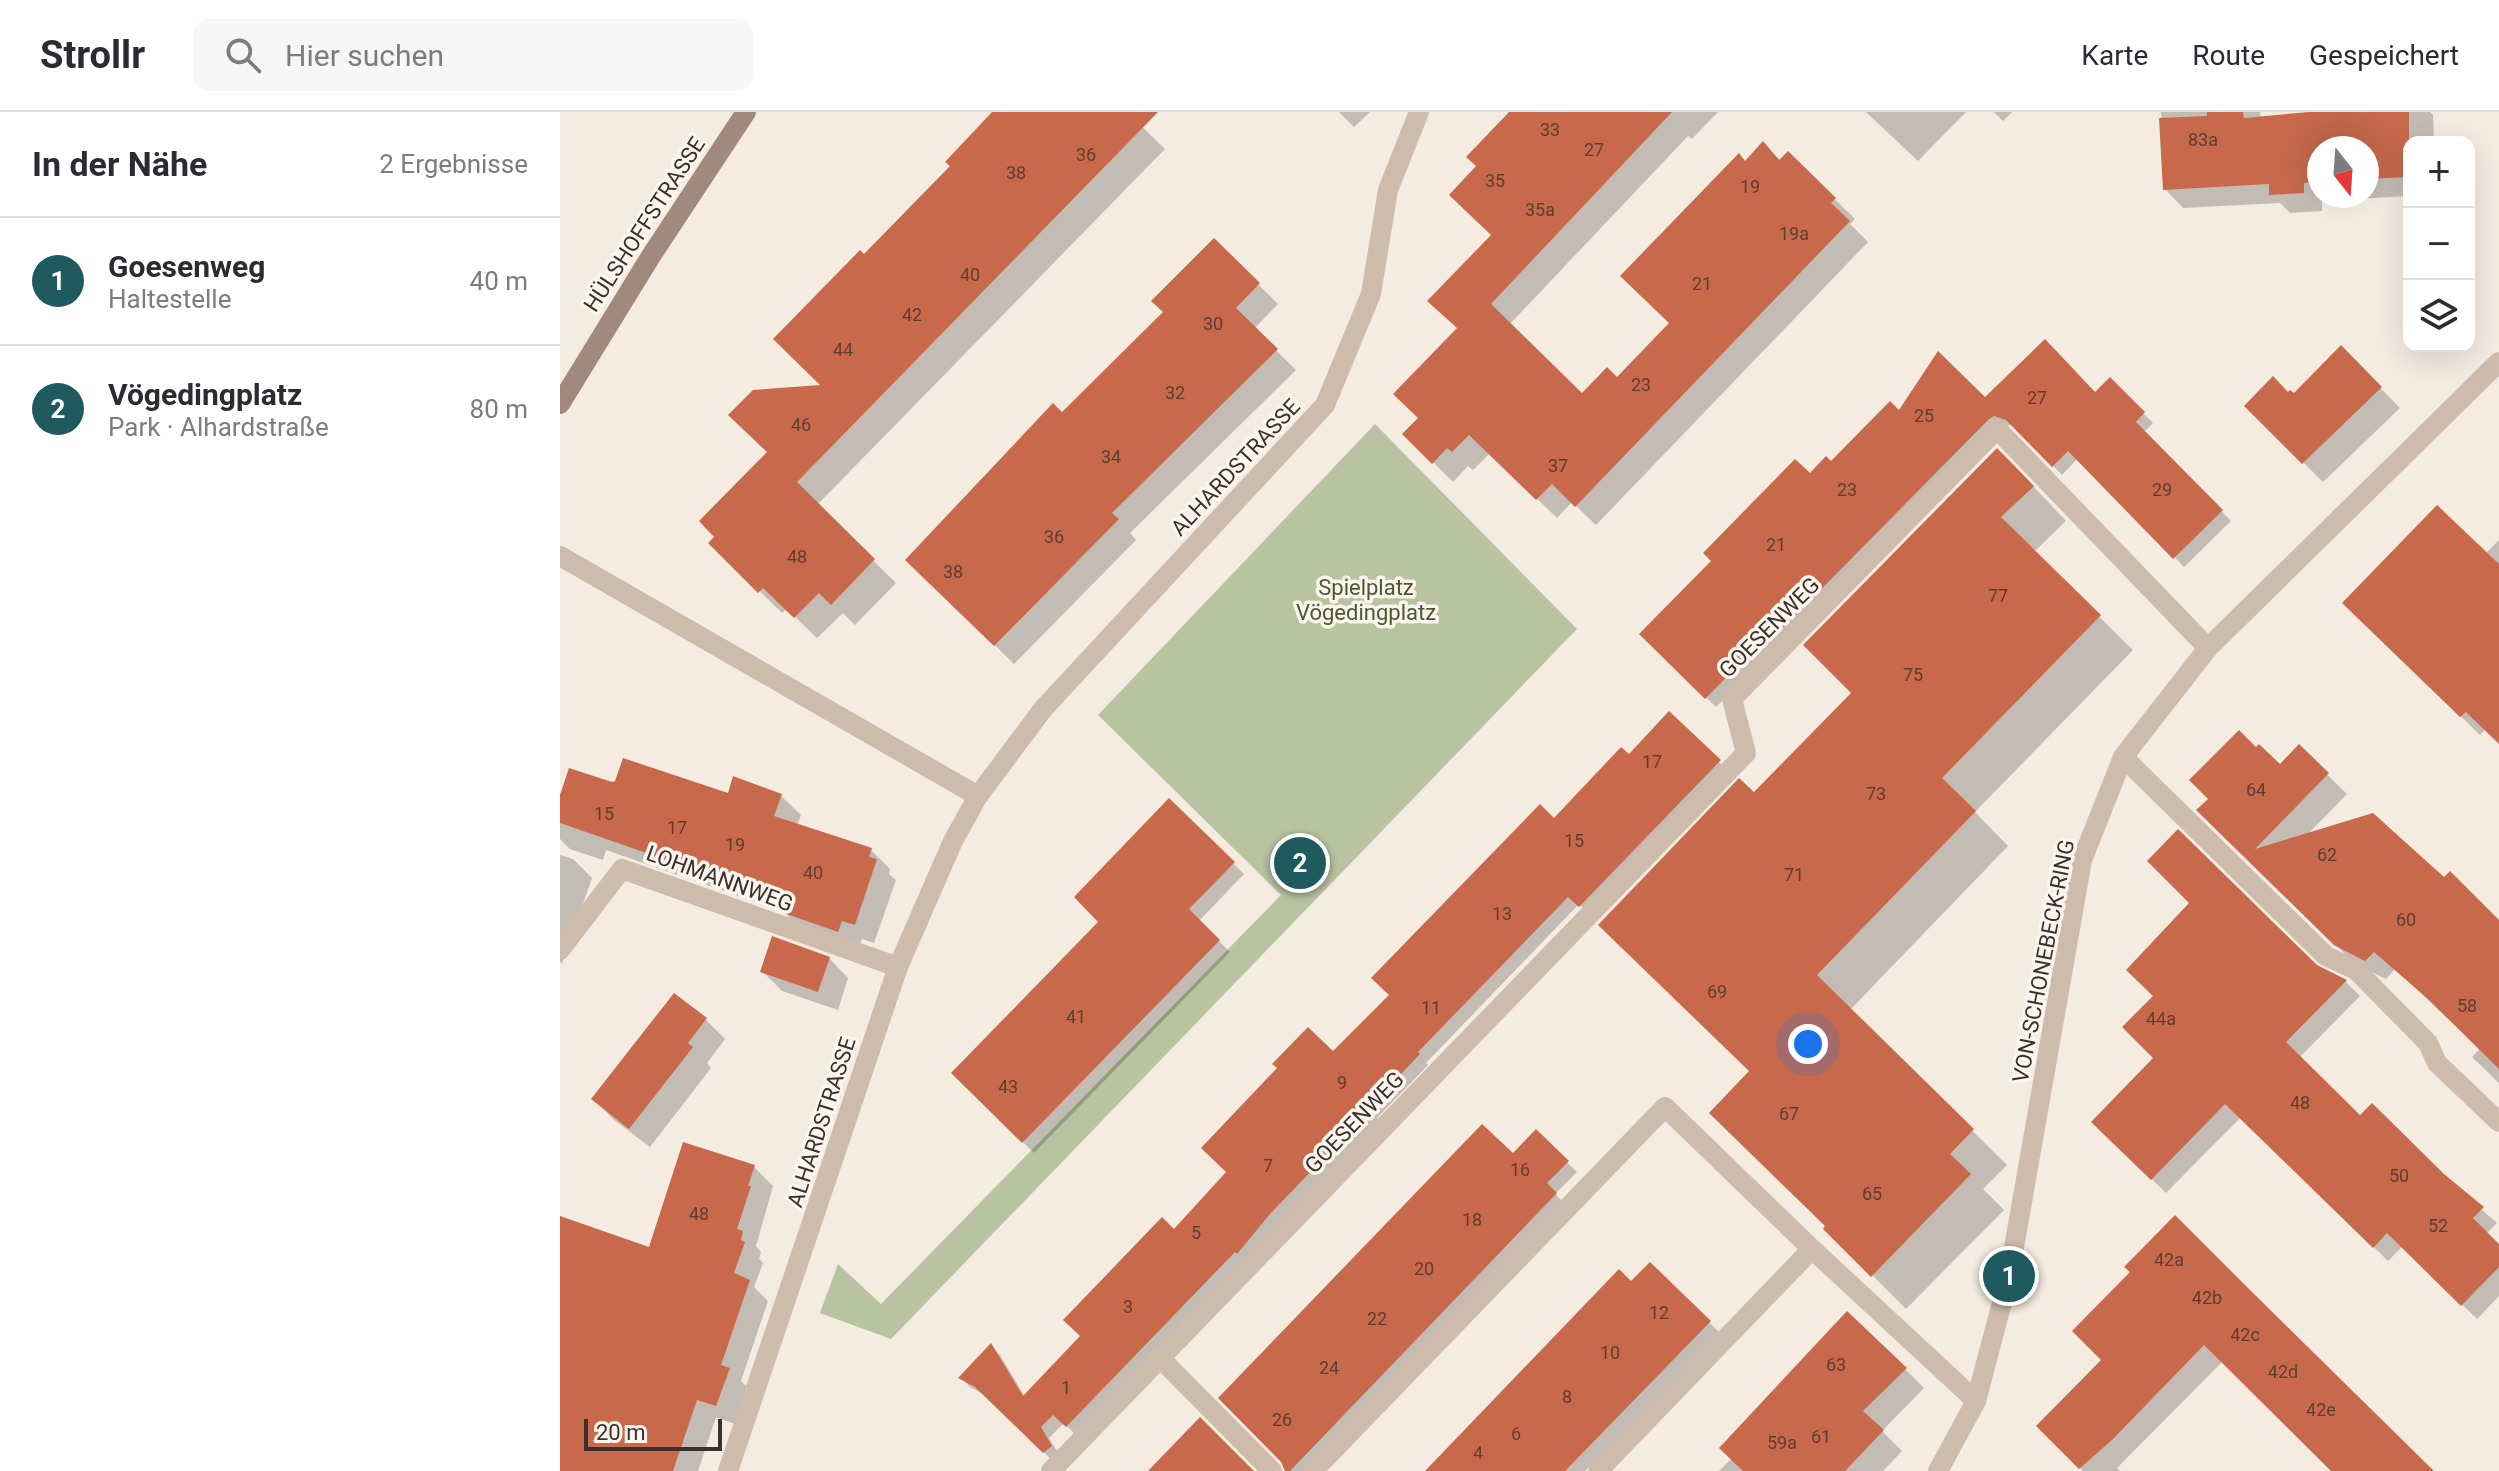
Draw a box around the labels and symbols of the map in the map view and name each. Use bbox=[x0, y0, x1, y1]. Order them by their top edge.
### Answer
house number: 33 bbox=[1540, 119, 1560, 140]
house number: 83a bbox=[2188, 129, 2218, 150]
street label: HÜLSHOFFSTRASSE bbox=[579, 132, 710, 316]
north arrow bbox=[2307, 136, 2379, 208]
house number: 27 bbox=[1584, 139, 1604, 160]
house number: 36 bbox=[1076, 144, 1096, 165]
house number: 38 bbox=[1006, 162, 1026, 183]
house number: 35 bbox=[1485, 170, 1505, 191]
house number: 19 bbox=[1740, 176, 1760, 197]
house number: 35a bbox=[1525, 199, 1555, 220]
house number: 19a bbox=[1779, 223, 1809, 244]
house number: 40 bbox=[960, 264, 980, 285]
house number: 21 bbox=[1692, 273, 1712, 294]
house number: 42 bbox=[902, 304, 922, 325]
house number: 30 bbox=[1203, 313, 1223, 334]
house number: 44 bbox=[833, 339, 853, 360]
house number: 23 bbox=[1631, 374, 1651, 395]
house number: 32 bbox=[1165, 382, 1185, 403]
house number: 27 bbox=[2027, 387, 2047, 408]
street label: ALHARDSTRASSE bbox=[1166, 394, 1305, 541]
house number: 25 bbox=[1914, 405, 1934, 426]
house number: 46 bbox=[791, 414, 811, 435]
house number: 34 bbox=[1101, 446, 1121, 467]
house number: 37 bbox=[1548, 455, 1568, 476]
house number: 23 bbox=[1837, 479, 1857, 500]
house number: 29 bbox=[2152, 479, 2172, 500]
house number: 36 bbox=[1044, 526, 1064, 547]
house number: 21 bbox=[1766, 534, 1786, 555]
house number: 48 bbox=[787, 546, 807, 567]
house number: 38 bbox=[943, 561, 963, 582]
street label: GOESENWEG bbox=[1714, 572, 1824, 682]
park label: Spielplatz Vögedingplatz bbox=[1296, 575, 1436, 625]
house number: 77 bbox=[1988, 585, 2008, 606]
house number: 75 bbox=[1903, 664, 1923, 685]
house number: 17 bbox=[1642, 751, 1662, 772]
house number: 64 bbox=[2246, 779, 2266, 800]
house number: 73 bbox=[1866, 783, 1886, 804]
house number: 15 bbox=[594, 803, 614, 824]
house number: 17 bbox=[667, 817, 687, 838]
house number: 15 bbox=[1564, 830, 1584, 851]
pin: 2 bbox=[1274, 833, 1326, 893]
house number: 19 bbox=[725, 834, 745, 855]
street label: VON-SCHONEBECK-RING bbox=[2008, 837, 2079, 1085]
street label: LOHMANNWEG bbox=[643, 840, 797, 917]
house number: 62 bbox=[2317, 844, 2337, 865]
house number: 40 bbox=[803, 862, 823, 883]
house number: 71 bbox=[1784, 864, 1804, 885]
house number: 13 bbox=[1492, 903, 1512, 924]
house number: 60 bbox=[2396, 909, 2416, 930]
house number: 69 bbox=[1707, 981, 1727, 1002]
house number: 58 bbox=[2457, 995, 2477, 1016]
house number: 11 bbox=[1421, 997, 1441, 1018]
house number: 41 bbox=[1066, 1006, 1086, 1027]
house number: 44a bbox=[2146, 1008, 2176, 1029]
your location bbox=[1788, 1024, 1828, 1064]
street label: ALHARDSTRASSE bbox=[782, 1034, 861, 1210]
street label: GOESENWEG bbox=[1300, 1067, 1409, 1178]
house number: 9 bbox=[1337, 1072, 1347, 1093]
house number: 43 bbox=[998, 1076, 1018, 1097]
house number: 48 bbox=[2290, 1092, 2310, 1113]
house number: 67 bbox=[1779, 1103, 1799, 1124]
house number: 7 bbox=[1263, 1155, 1273, 1176]
house number: 16 bbox=[1510, 1159, 1530, 1180]
house number: 50 bbox=[2389, 1165, 2409, 1186]
house number: 65 bbox=[1862, 1183, 1882, 1204]
house number: 48 bbox=[689, 1203, 709, 1224]
house number: 18 bbox=[1462, 1209, 1482, 1230]
house number: 52 bbox=[2428, 1215, 2448, 1236]
house number: 5 bbox=[1191, 1222, 1201, 1243]
pin: 1 bbox=[1983, 1246, 2035, 1306]
house number: 42a bbox=[2154, 1249, 2184, 1270]
house number: 20 bbox=[1414, 1258, 1434, 1279]
house number: 42b bbox=[2192, 1287, 2222, 1308]
house number: 3 bbox=[1123, 1296, 1133, 1317]
house number: 12 bbox=[1649, 1302, 1669, 1323]
house number: 22 bbox=[1367, 1308, 1387, 1329]
house number: 42c bbox=[2230, 1324, 2260, 1345]
house number: 10 bbox=[1600, 1342, 1620, 1363]
house number: 63 bbox=[1826, 1354, 1846, 1375]
house number: 24 bbox=[1319, 1357, 1339, 1378]
house number: 42d bbox=[2268, 1361, 2298, 1382]
house number: 1 bbox=[1061, 1377, 1071, 1398]
house number: 8 bbox=[1562, 1386, 1572, 1407]
house number: 42e bbox=[2306, 1399, 2336, 1420]
house number: 26 bbox=[1272, 1409, 1292, 1430]
scale bar bbox=[584, 1415, 722, 1451]
house number: 6 bbox=[1511, 1423, 1521, 1444]
house number: 61 bbox=[1811, 1426, 1831, 1447]
house number: 59a bbox=[1767, 1432, 1797, 1453]
house number: 4 bbox=[1473, 1442, 1483, 1463]

